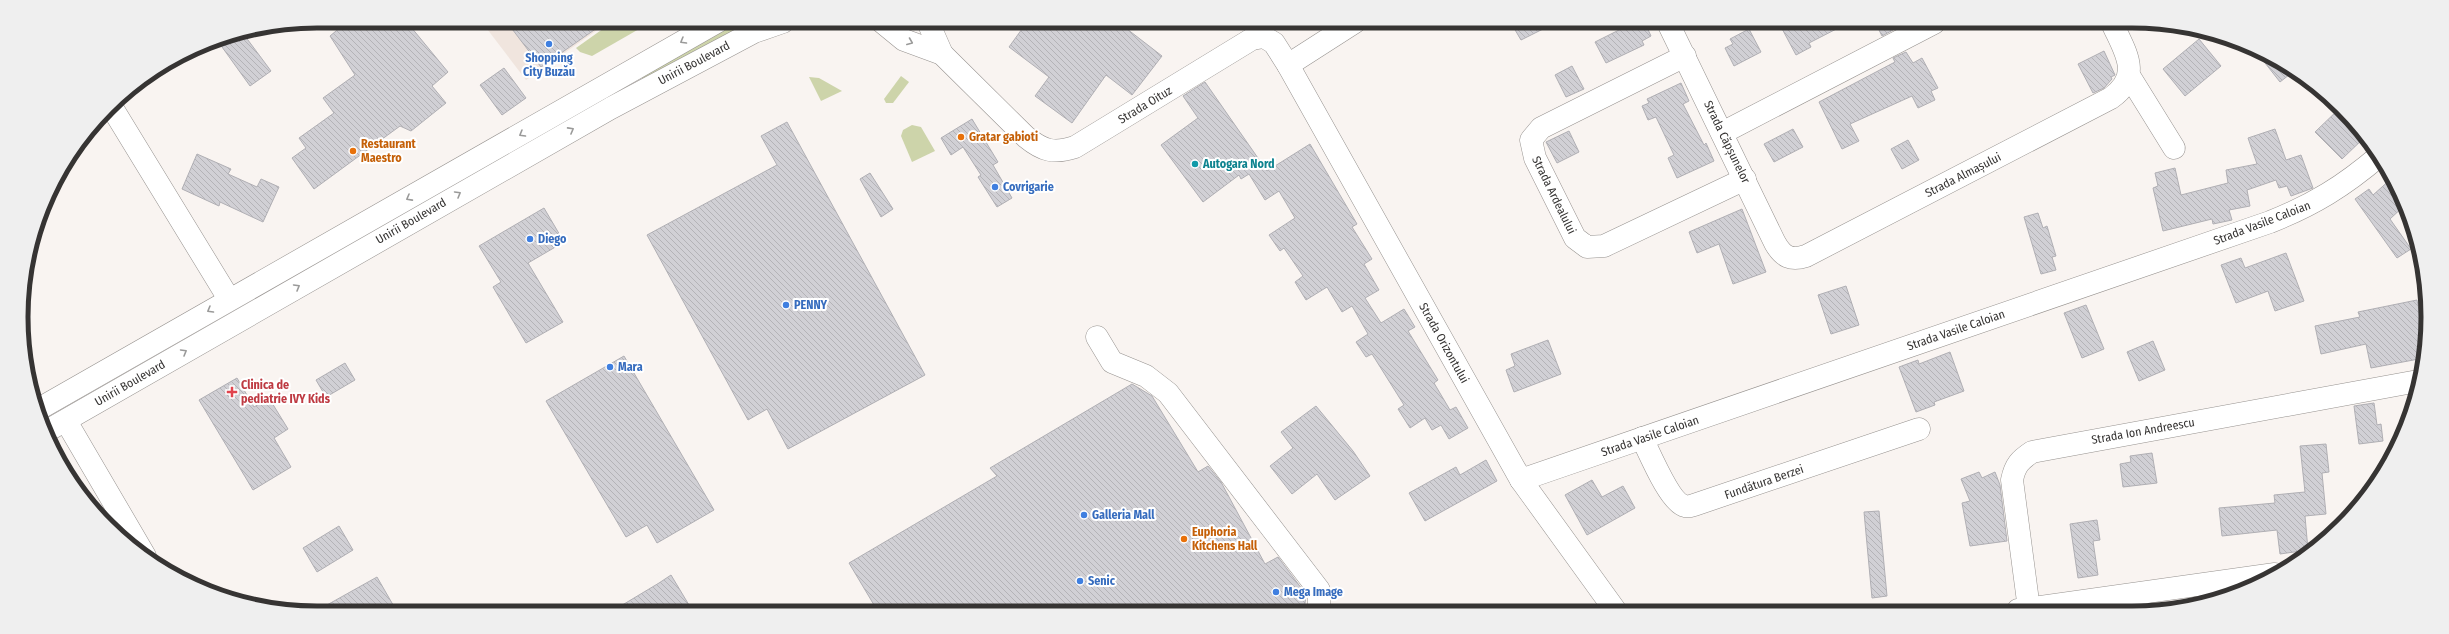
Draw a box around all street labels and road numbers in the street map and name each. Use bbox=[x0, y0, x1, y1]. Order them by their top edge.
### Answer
street label: Unirii Boulevard bbox=[656, 38, 732, 88]
street label: Strada Oituz bbox=[1116, 83, 1175, 127]
street label: Strada Căpșunelor bbox=[1700, 98, 1753, 187]
street label: Strada Almașului bbox=[1923, 150, 2004, 201]
street label: Strada Ardealului bbox=[1529, 154, 1579, 236]
street label: Unirii Boulevard bbox=[373, 195, 449, 247]
street label: Strada Vasile Caloian bbox=[2212, 198, 2312, 248]
street label: Strada Orizontului bbox=[1416, 301, 1472, 385]
street label: Strada Vasile Caloian bbox=[1905, 307, 2007, 353]
street label: Unirii Boulevard bbox=[92, 357, 168, 409]
street label: Strada Vasile Caloian bbox=[1599, 413, 1701, 459]
street label: Strada Ion Andreescu bbox=[2090, 415, 2196, 447]
street label: Fundătura Berzei bbox=[1723, 462, 1805, 502]

